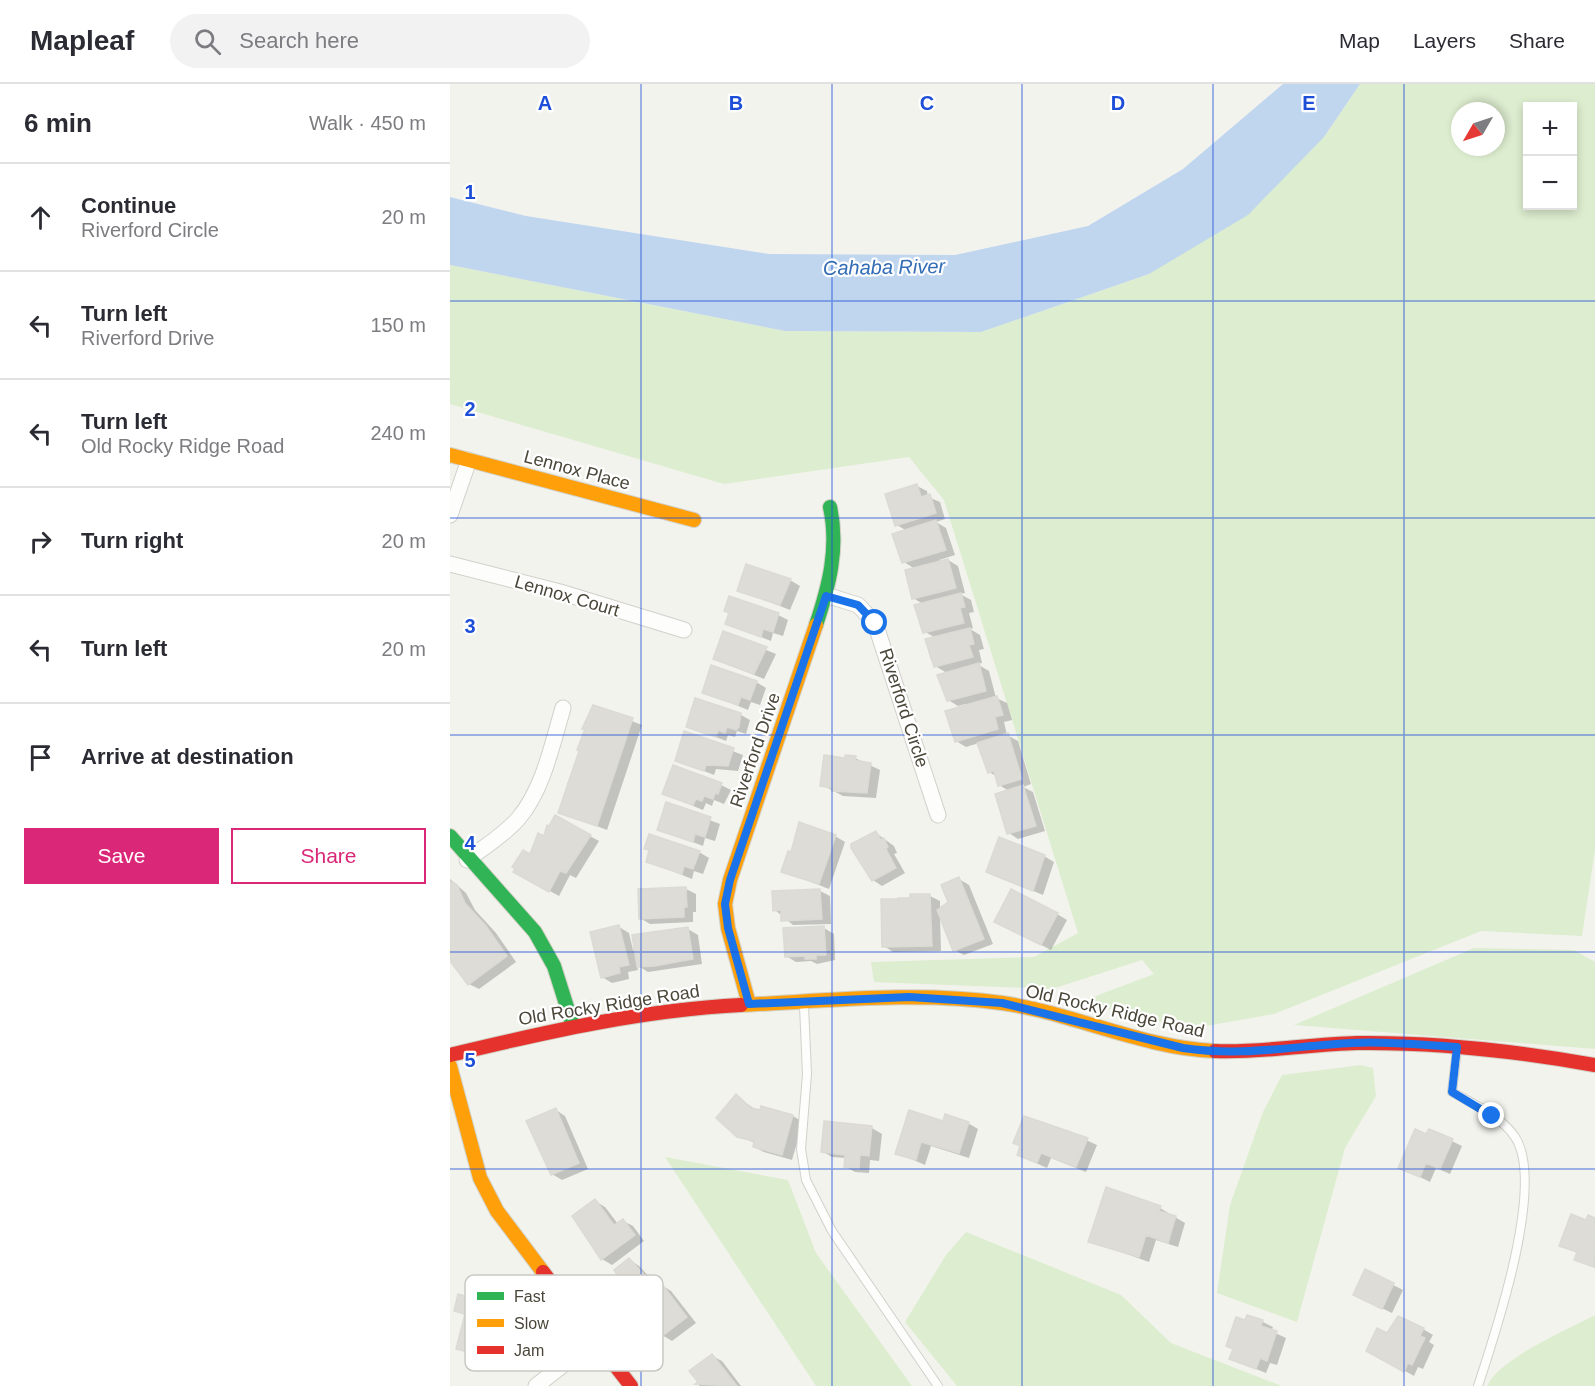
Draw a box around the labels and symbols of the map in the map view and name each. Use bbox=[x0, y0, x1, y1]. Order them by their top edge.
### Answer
text: A bbox=[538, 92, 552, 114]
text: B bbox=[729, 92, 743, 114]
text: C bbox=[920, 92, 934, 114]
text: D bbox=[1111, 92, 1125, 114]
text: E bbox=[1302, 92, 1316, 114]
north arrow bbox=[1451, 102, 1505, 156]
text: 1 bbox=[464, 181, 476, 203]
water label: Cahaba River bbox=[823, 255, 947, 279]
text: 2 bbox=[464, 398, 476, 420]
street label: Lennox Place bbox=[522, 446, 632, 494]
street label: Lennox Court bbox=[512, 571, 622, 621]
route start bbox=[861, 609, 887, 635]
text: 3 bbox=[464, 615, 476, 637]
street label: Riverford Circle bbox=[875, 646, 933, 770]
street label: Riverford Drive bbox=[726, 690, 784, 810]
text: 4 bbox=[464, 832, 476, 854]
street label: Old Rocky Ridge Road bbox=[517, 981, 701, 1029]
street label: Old Rocky Ridge Road bbox=[1024, 981, 1206, 1041]
text: 5 bbox=[464, 1049, 476, 1071]
route end bbox=[1478, 1102, 1504, 1128]
legend bbox=[465, 1275, 663, 1371]
text: Fast bbox=[514, 1288, 546, 1305]
text: Slow bbox=[514, 1315, 549, 1332]
text: Jam bbox=[514, 1342, 544, 1359]

